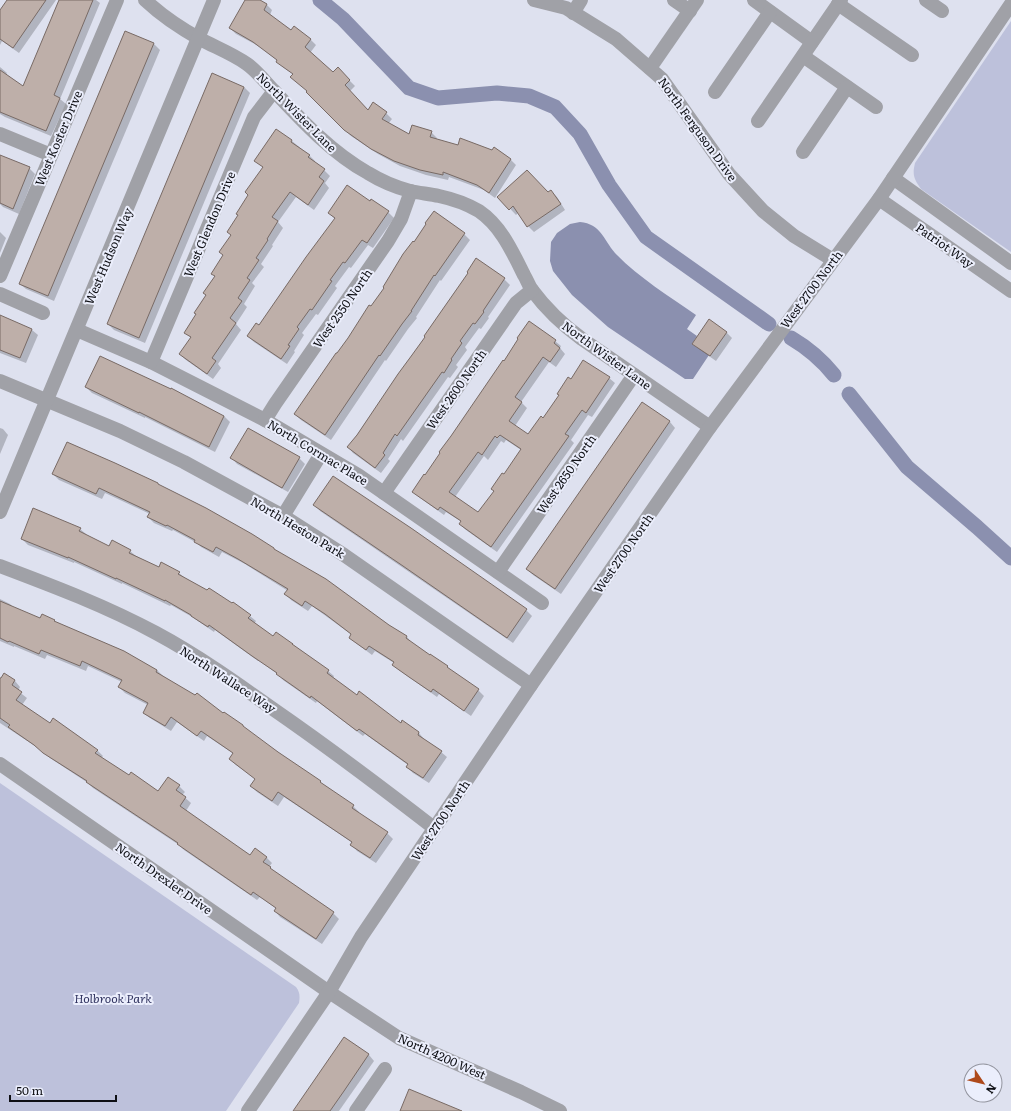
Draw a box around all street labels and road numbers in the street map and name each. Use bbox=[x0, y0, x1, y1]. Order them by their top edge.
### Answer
street label: North Wister Lane bbox=[253, 68, 341, 156]
street label: North Ferguson Drive bbox=[654, 73, 742, 185]
street label: West Koster Drive bbox=[30, 87, 86, 189]
street label: West Glendon Drive bbox=[179, 168, 239, 280]
street label: West Hudson Way bbox=[79, 205, 137, 307]
street label: Patriot Way bbox=[912, 218, 978, 272]
street label: West 2700 North bbox=[776, 246, 846, 332]
street label: West 2550 North bbox=[308, 265, 376, 351]
street label: North Wister Lane bbox=[559, 316, 655, 394]
street label: West 2600 North bbox=[422, 345, 490, 433]
street label: North Cormac Place bbox=[264, 415, 372, 489]
street label: West 2650 North bbox=[532, 431, 600, 517]
street label: North Heston Park bbox=[248, 492, 349, 563]
street label: West 2700 North bbox=[589, 509, 657, 597]
street label: North Wallace Way bbox=[176, 641, 280, 717]
street label: West 2700 North bbox=[406, 776, 474, 864]
street label: North Drexler Drive bbox=[112, 838, 216, 918]
street label: North 4200 West bbox=[395, 1029, 489, 1083]

